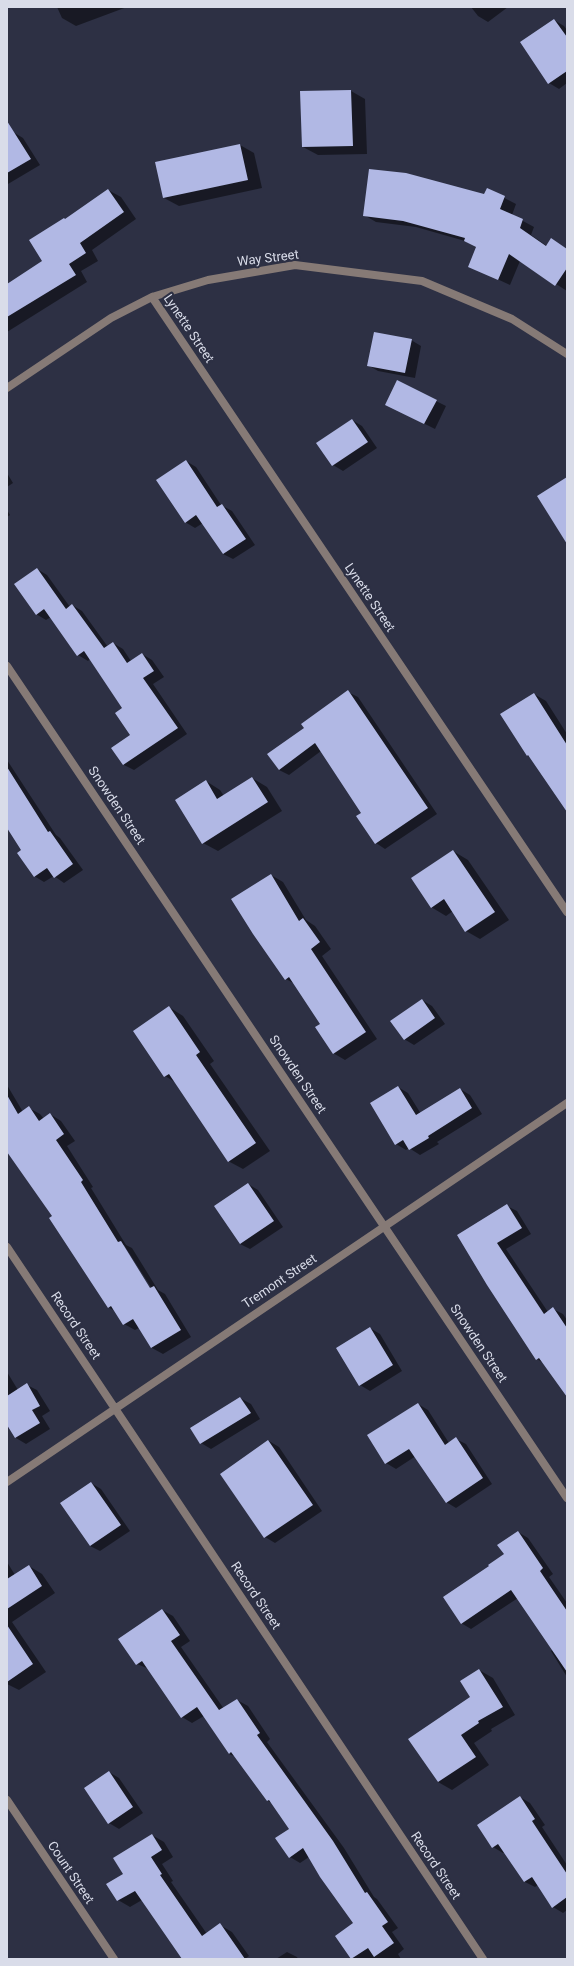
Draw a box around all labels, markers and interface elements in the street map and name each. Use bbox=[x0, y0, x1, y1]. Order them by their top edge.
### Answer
street label: Way Street bbox=[236, 247, 300, 271]
street label: Lynette Street bbox=[159, 292, 217, 366]
street label: Lynette Street bbox=[340, 561, 398, 635]
street label: Snowden Street bbox=[84, 764, 148, 848]
street label: Snowden Street bbox=[265, 1033, 329, 1117]
street label: Tremont Street bbox=[240, 1251, 320, 1313]
street label: Record Street bbox=[47, 1289, 103, 1363]
street label: Snowden Street bbox=[446, 1302, 510, 1386]
street label: Record Street bbox=[227, 1559, 283, 1633]
street label: Record Street bbox=[407, 1829, 463, 1903]
street label: Count Street bbox=[43, 1839, 97, 1907]

